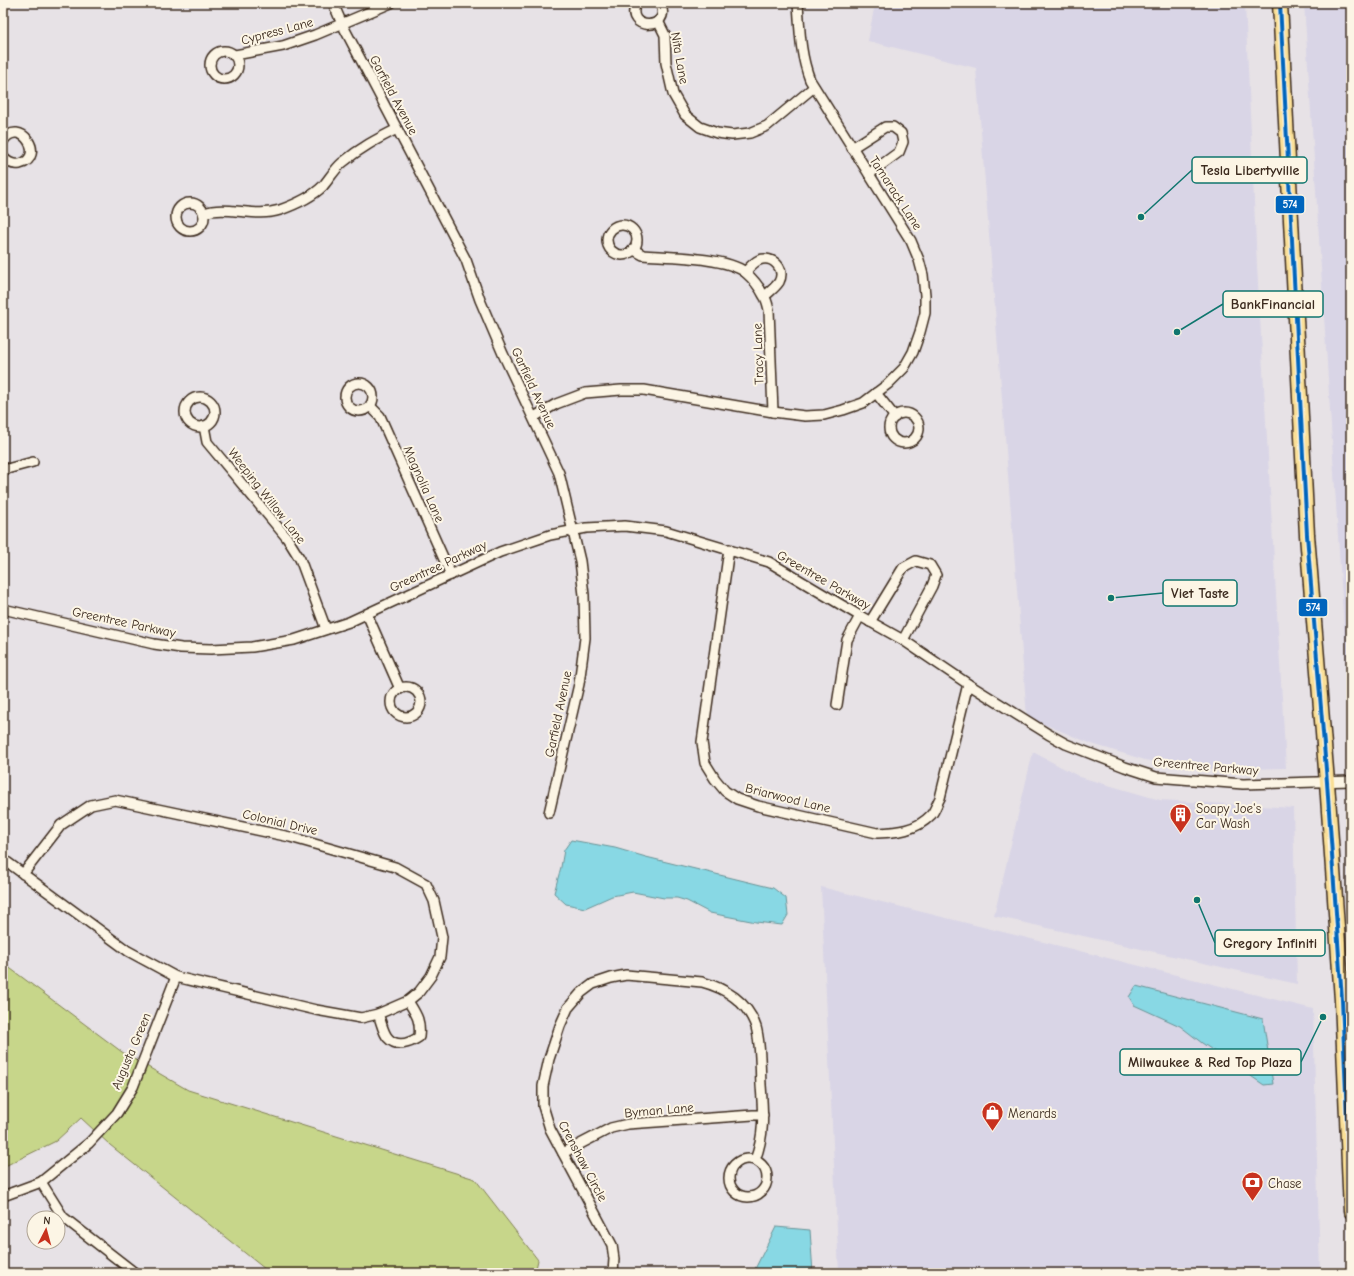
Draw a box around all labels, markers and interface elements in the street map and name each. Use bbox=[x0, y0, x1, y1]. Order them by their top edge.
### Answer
street label: Cypress Lane bbox=[239, 14, 315, 48]
street label: Nita Lane bbox=[668, 31, 692, 86]
street label: Garfield Avenue bbox=[367, 53, 421, 138]
street label: Tamarack Lane bbox=[867, 153, 926, 233]
callout: Tesla Libertyville bbox=[1192, 157, 1307, 183]
text: Tesla Libertyville bbox=[1201, 162, 1299, 179]
line badge: 574 bbox=[1275, 195, 1305, 214]
text: 574 bbox=[1282, 198, 1298, 211]
callout: BankFinancial bbox=[1223, 291, 1323, 317]
text: BankFinancial bbox=[1231, 296, 1315, 313]
street label: Tracy Lane bbox=[749, 323, 767, 385]
street label: Garfield Avenue bbox=[509, 345, 560, 431]
street label: Magnolia Lane bbox=[400, 443, 448, 525]
street label: Weeping Willow Lane bbox=[225, 445, 309, 547]
street label: Greentree Parkway bbox=[387, 537, 489, 595]
street label: Greentree Parkway bbox=[775, 547, 874, 613]
callout: Viet Taste bbox=[1163, 580, 1237, 606]
text: Viet Taste bbox=[1171, 585, 1229, 602]
line badge: 574 bbox=[1298, 598, 1328, 617]
text: 574 bbox=[1305, 601, 1321, 614]
street label: Greentree Parkway bbox=[71, 604, 177, 640]
street label: Garfield Avenue bbox=[542, 669, 575, 759]
street label: Greentree Parkway bbox=[1153, 754, 1259, 778]
street label: Briarwood Lane bbox=[744, 780, 833, 816]
place label: Soapy Joe's Car Wash bbox=[1196, 801, 1261, 831]
building icon: Soapy Joe's Car Wash bbox=[1168, 802, 1194, 835]
street label: Colonial Drive bbox=[241, 806, 319, 838]
callout: Gregory Infiniti bbox=[1215, 930, 1325, 956]
text: Gregory Infiniti bbox=[1223, 935, 1317, 952]
street label: Augusta Green bbox=[108, 1010, 154, 1092]
callout: Milwaukee & Red Top Plaza bbox=[1120, 1049, 1301, 1075]
text: Milwaukee & Red Top Plaza bbox=[1128, 1054, 1292, 1071]
street label: Byman Lane bbox=[624, 1099, 695, 1121]
shop icon: Menards bbox=[980, 1100, 1006, 1133]
place label: Menards bbox=[1008, 1106, 1056, 1121]
street label: Crenshaw Circle bbox=[555, 1118, 611, 1204]
bank icon: Chase bbox=[1240, 1170, 1266, 1203]
place label: Chase bbox=[1268, 1176, 1302, 1191]
north arrow bbox=[26, 1210, 66, 1250]
text: N bbox=[43, 1214, 51, 1227]

